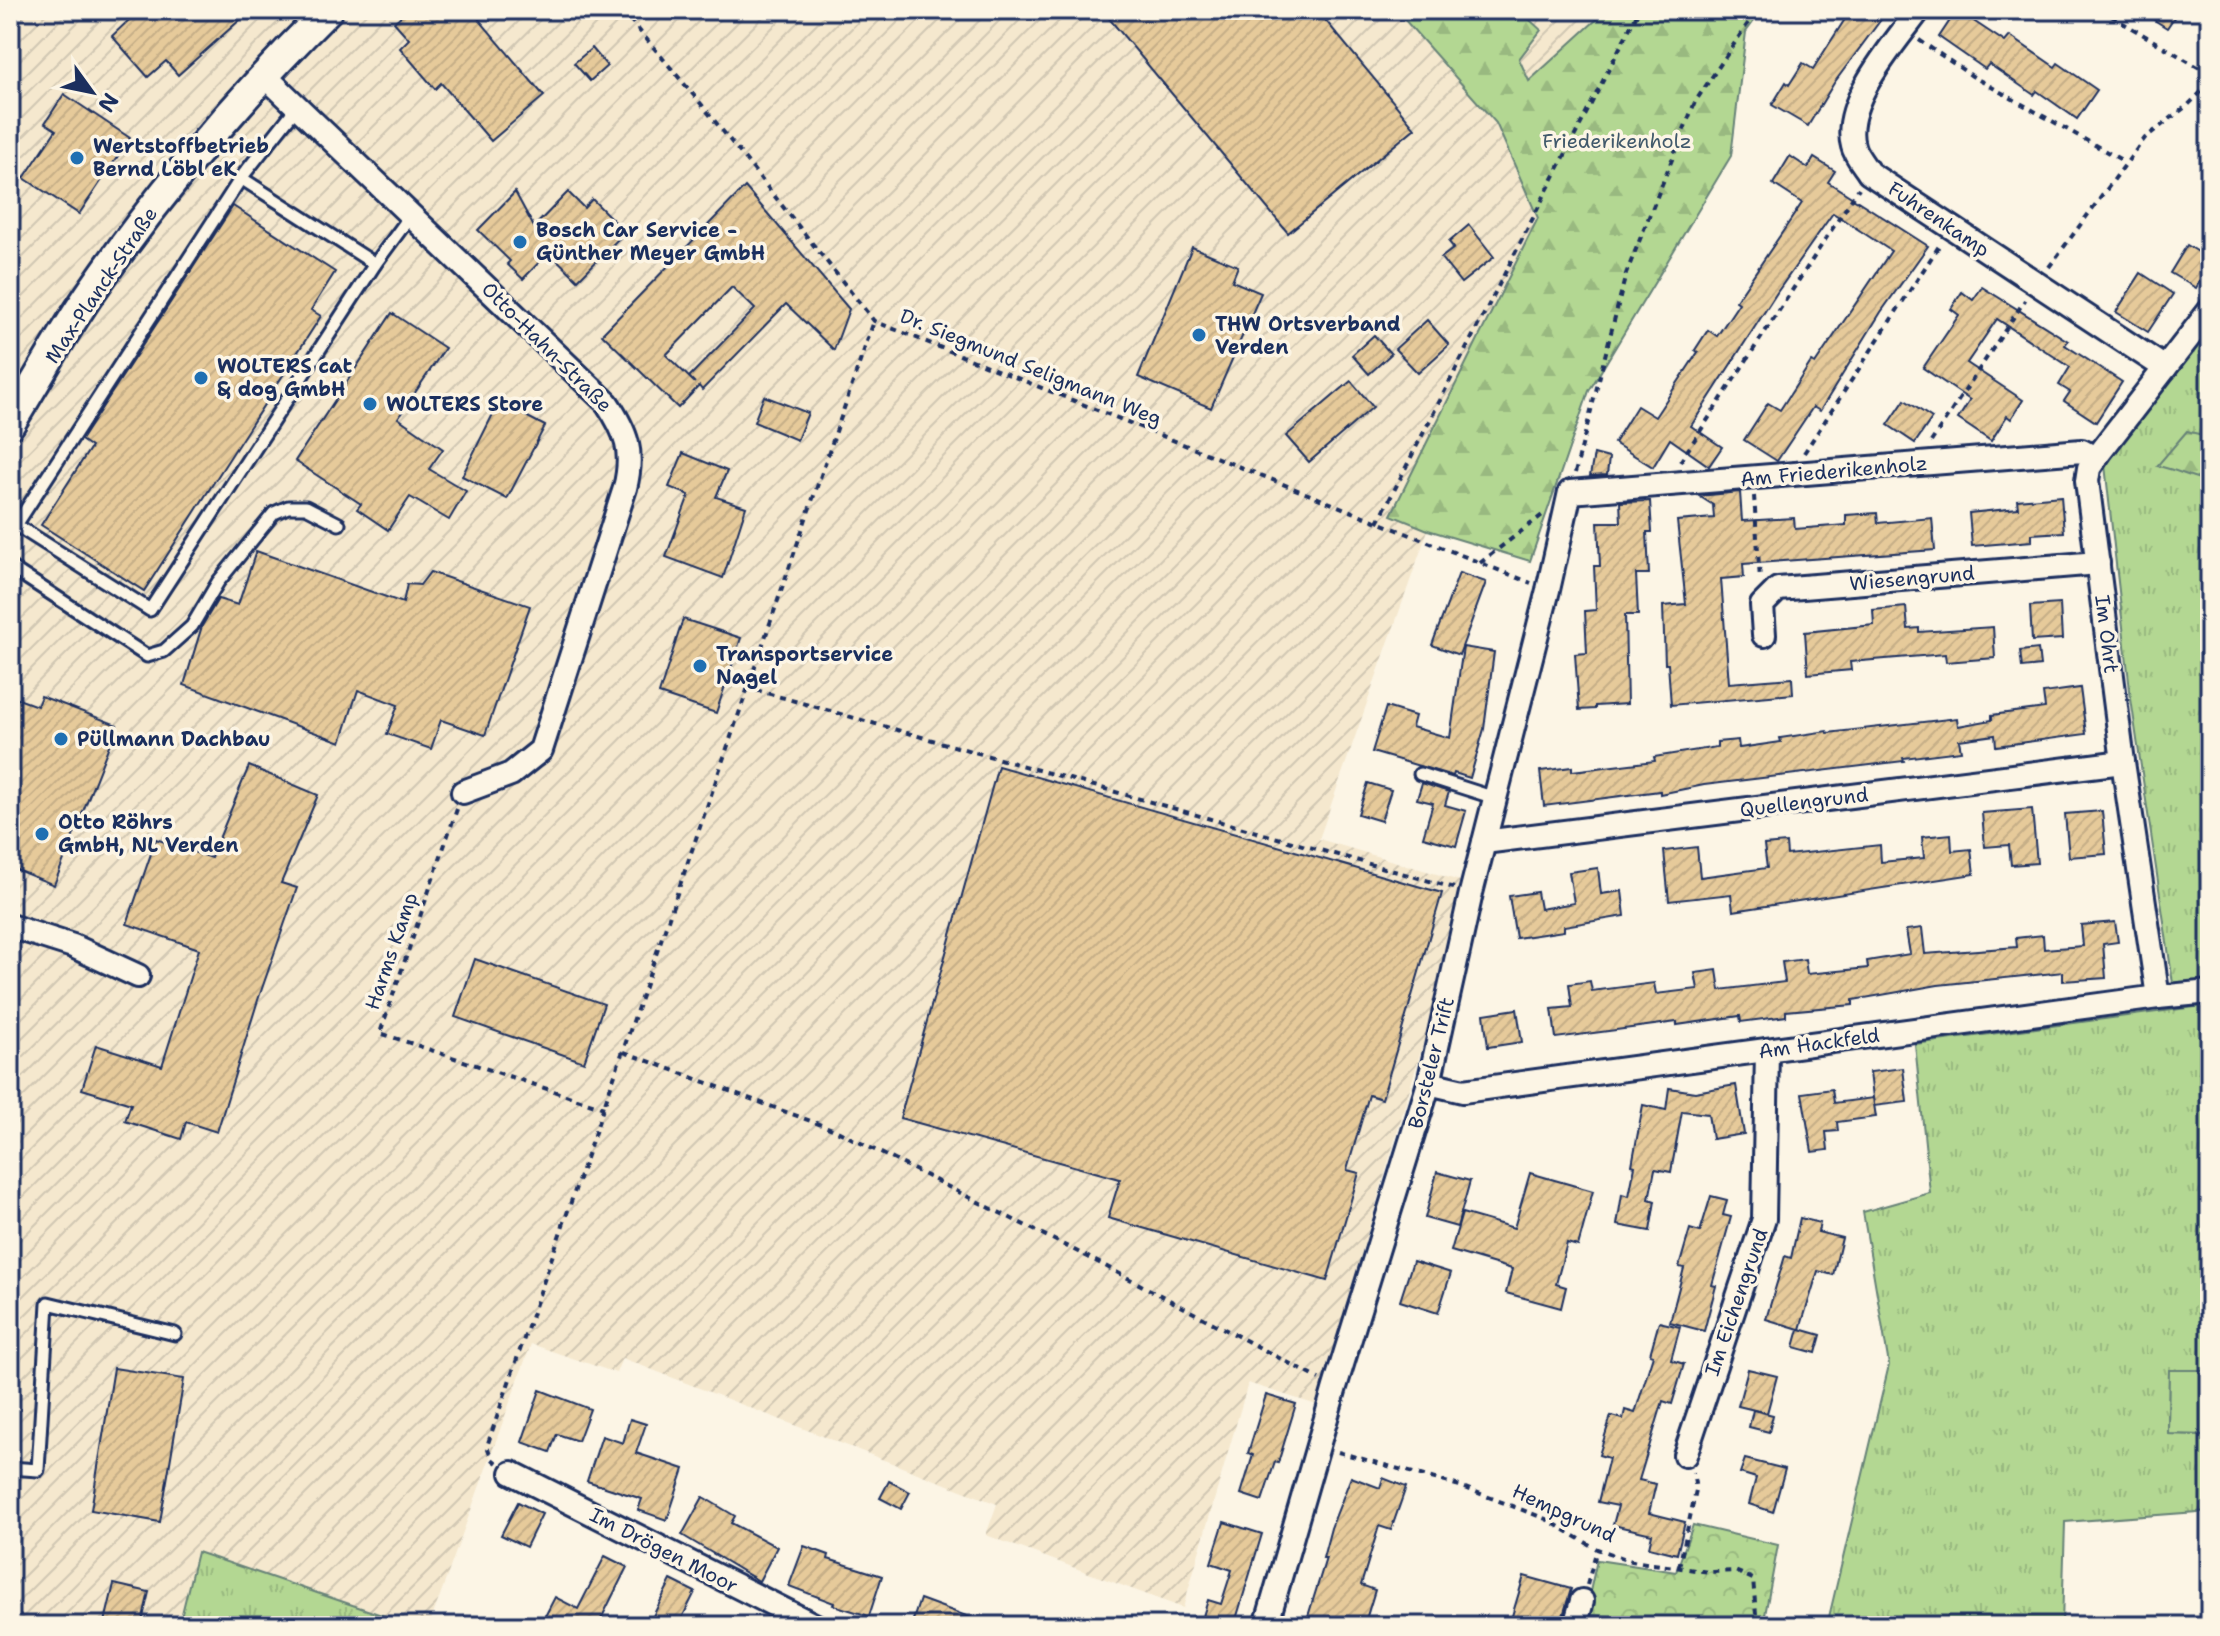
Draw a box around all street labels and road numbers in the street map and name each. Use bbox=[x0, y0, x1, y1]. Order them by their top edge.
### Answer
street label: Fuhrenkamp bbox=[1883, 175, 1995, 263]
street label: Max-Planck-Straße bbox=[39, 202, 163, 368]
street label: Otto-Hahn-Straße bbox=[476, 276, 618, 418]
street label: Dr. Siegmund Seligmann Weg bbox=[896, 302, 1166, 432]
street label: Am Friederikenholz bbox=[1739, 450, 1929, 492]
street label: Wiesengrund bbox=[1848, 560, 1976, 596]
street label: Im Ohrt bbox=[2089, 593, 2125, 675]
street label: Quellengrund bbox=[1738, 781, 1870, 823]
street label: Harms Kamp bbox=[359, 889, 423, 1013]
street label: Borsteler Trift bbox=[1402, 994, 1460, 1132]
street label: Am Hackfeld bbox=[1757, 1022, 1882, 1064]
street label: Im Eichengrund bbox=[1699, 1224, 1774, 1379]
street label: Hempgrund bbox=[1508, 1478, 1620, 1548]
street label: Im Drögen Moor bbox=[585, 1501, 743, 1599]

